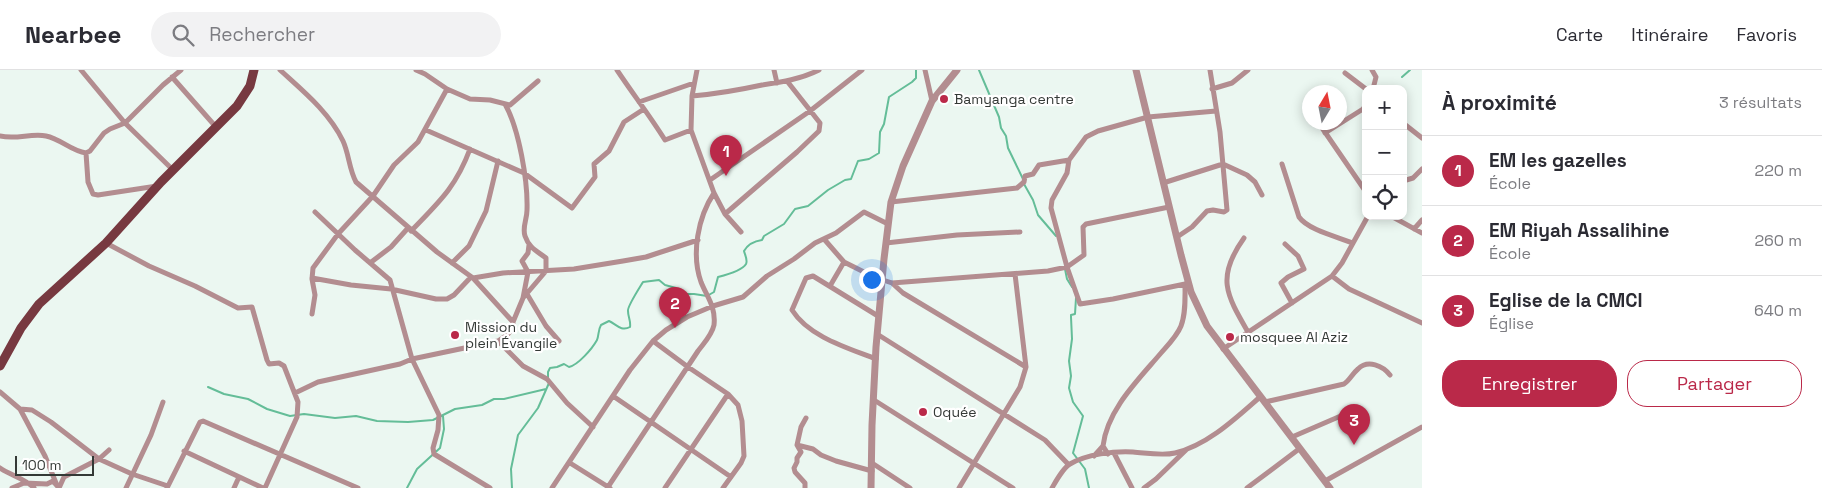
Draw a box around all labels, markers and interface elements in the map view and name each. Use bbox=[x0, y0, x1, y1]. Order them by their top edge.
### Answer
search box bbox=[151, 12, 501, 57]
text: Nearbee bbox=[25, 19, 121, 50]
icon: search bbox=[169, 21, 197, 49]
text: Rechercher bbox=[209, 22, 315, 47]
text: Carte bbox=[1556, 23, 1603, 46]
text: Itinéraire bbox=[1631, 23, 1708, 46]
text: Favoris bbox=[1736, 23, 1797, 46]
north arrow bbox=[1302, 85, 1347, 130]
map controls bbox=[1362, 85, 1407, 220]
button: + bbox=[1362, 85, 1407, 130]
text: À proximité bbox=[1442, 89, 1557, 116]
place label: Bamyanga centre bbox=[954, 90, 1074, 108]
text: 3 résultats bbox=[1719, 92, 1802, 113]
marker: Bamyanga centre bbox=[938, 93, 950, 105]
button: − bbox=[1362, 130, 1407, 175]
pin: 1 bbox=[710, 135, 742, 176]
text: EM les gazelles bbox=[1489, 148, 1627, 173]
text: 1 bbox=[1454, 160, 1462, 181]
text: 220 m bbox=[1755, 160, 1802, 181]
text: École bbox=[1489, 173, 1531, 194]
button: locate bbox=[1362, 175, 1407, 220]
text: EM Riyah Assalihine bbox=[1489, 218, 1670, 243]
text: 2 bbox=[1453, 230, 1463, 251]
text: 260 m bbox=[1754, 230, 1802, 251]
text: École bbox=[1489, 243, 1531, 264]
your location bbox=[859, 267, 885, 293]
pin: 2 bbox=[659, 287, 691, 328]
text: Eglise de la CMCI bbox=[1489, 288, 1643, 313]
text: 3 bbox=[1453, 300, 1463, 321]
text: 640 m bbox=[1754, 300, 1802, 321]
text: Église bbox=[1489, 313, 1534, 334]
place label: Mission du plein Évangile bbox=[465, 318, 557, 352]
place label: mosquee Al Aziz bbox=[1240, 328, 1348, 346]
marker: Mission du plein Évangile bbox=[449, 329, 461, 341]
marker: mosquee Al Aziz bbox=[1224, 331, 1236, 343]
button: Enregistrer bbox=[1442, 360, 1617, 407]
button: Partager bbox=[1627, 360, 1802, 407]
place label: Oquée bbox=[933, 403, 977, 421]
pin: 3 bbox=[1338, 404, 1370, 445]
marker: Oquée bbox=[917, 406, 929, 418]
scale bar bbox=[15, 453, 94, 476]
text: 100 m bbox=[22, 456, 61, 474]

